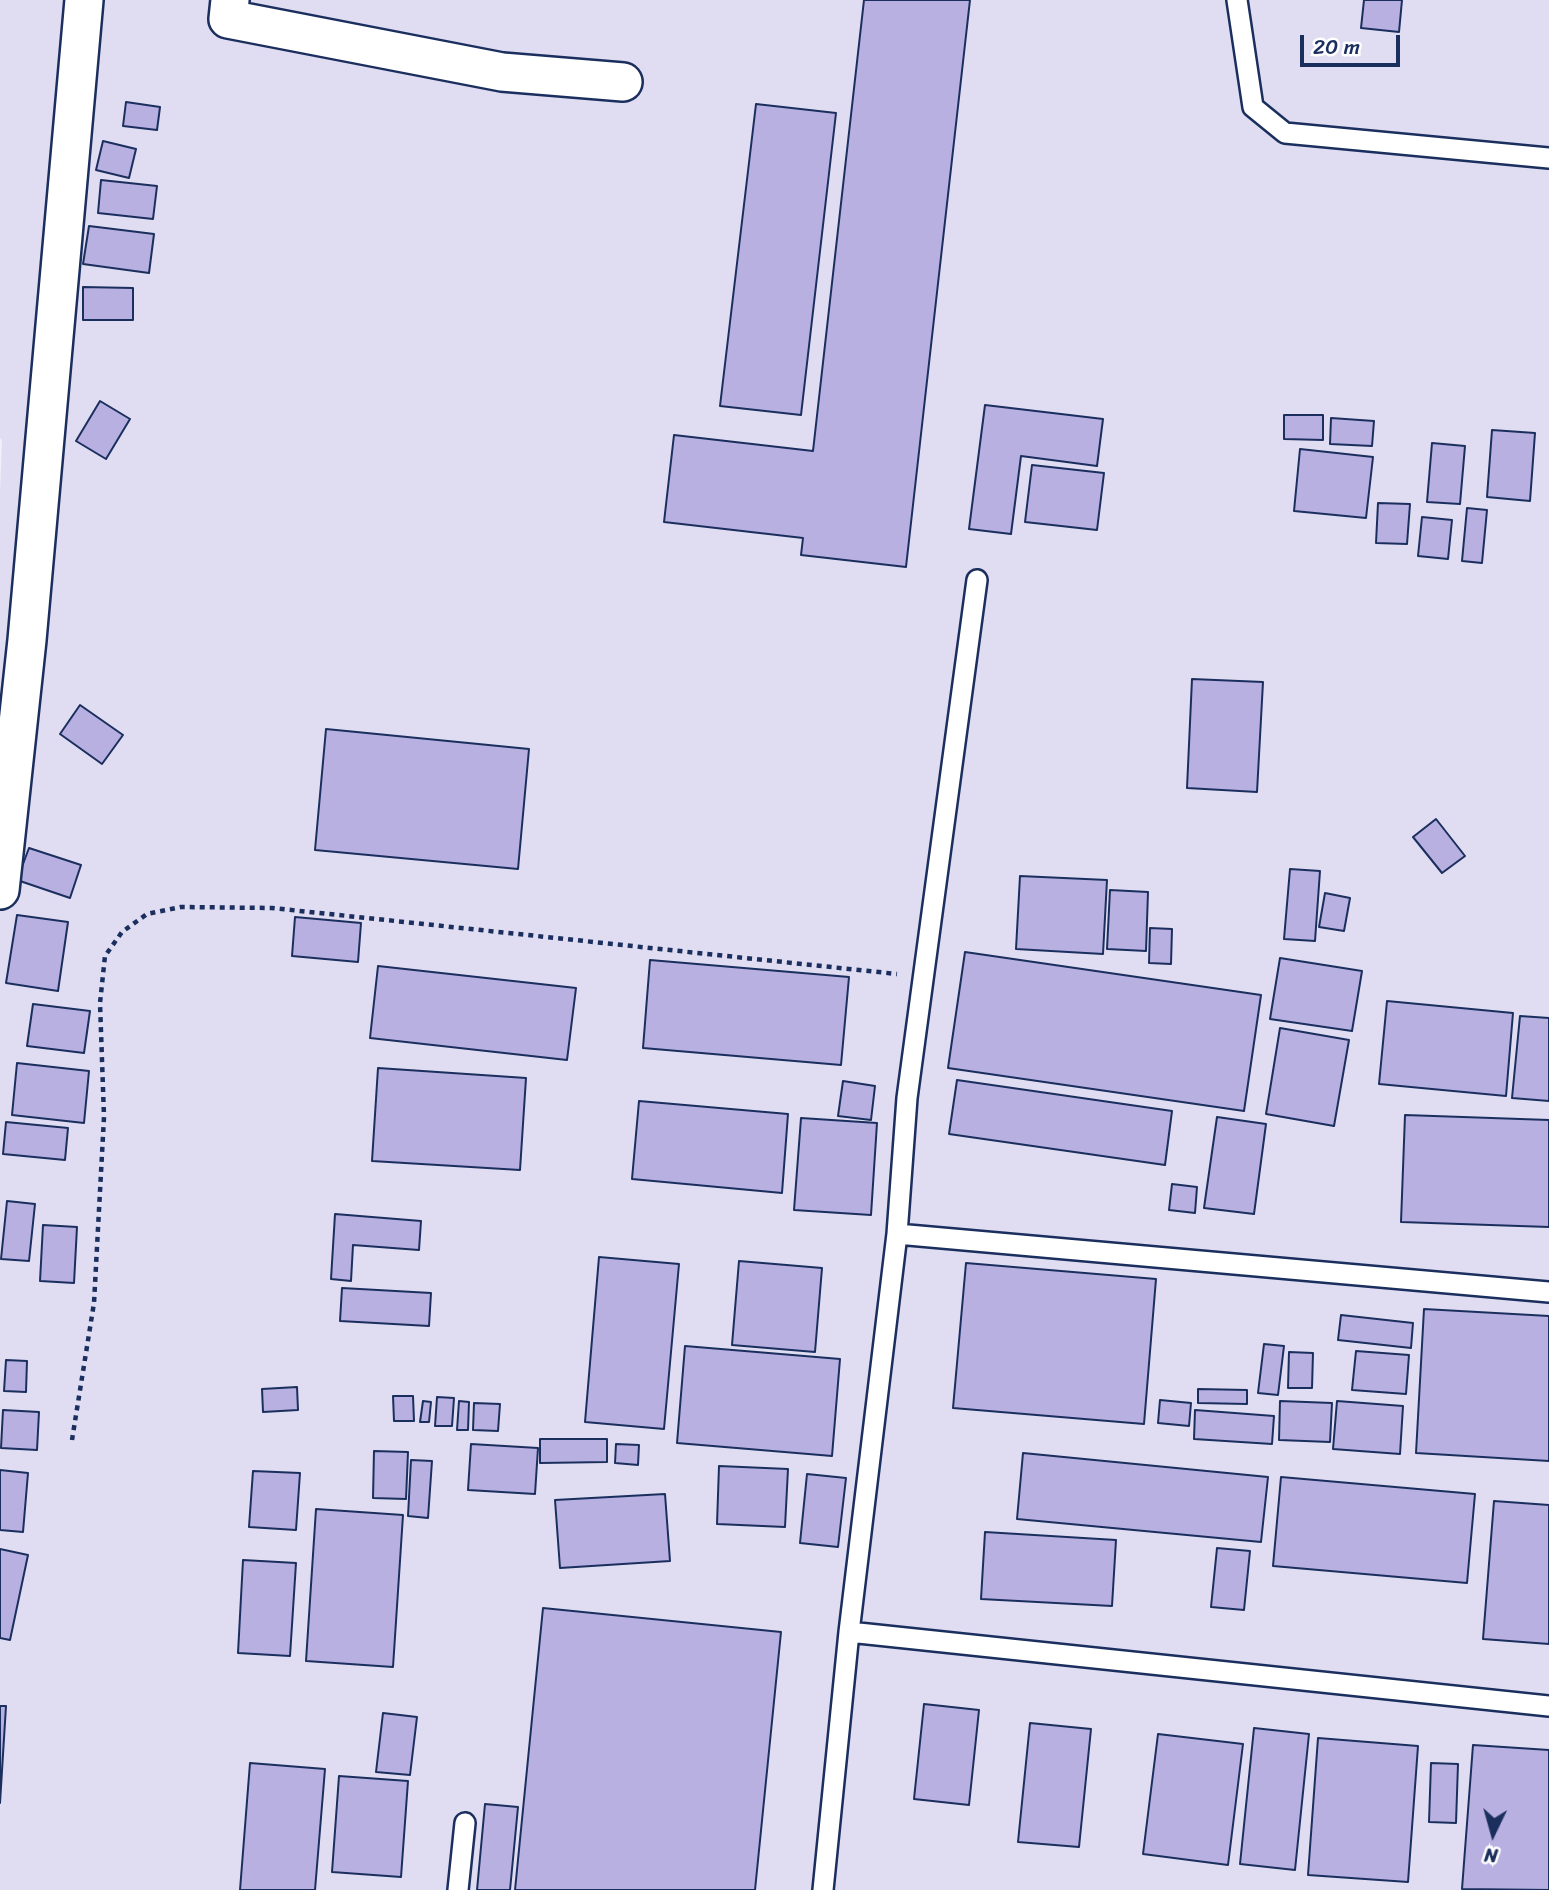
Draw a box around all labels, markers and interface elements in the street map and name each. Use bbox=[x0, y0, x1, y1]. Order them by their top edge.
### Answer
scale bar bbox=[1304, 21, 1404, 65]
text: 20 m bbox=[1313, 28, 1360, 66]
north arrow bbox=[1458, 1799, 1528, 1869]
text: N bbox=[1483, 1838, 1499, 1872]

